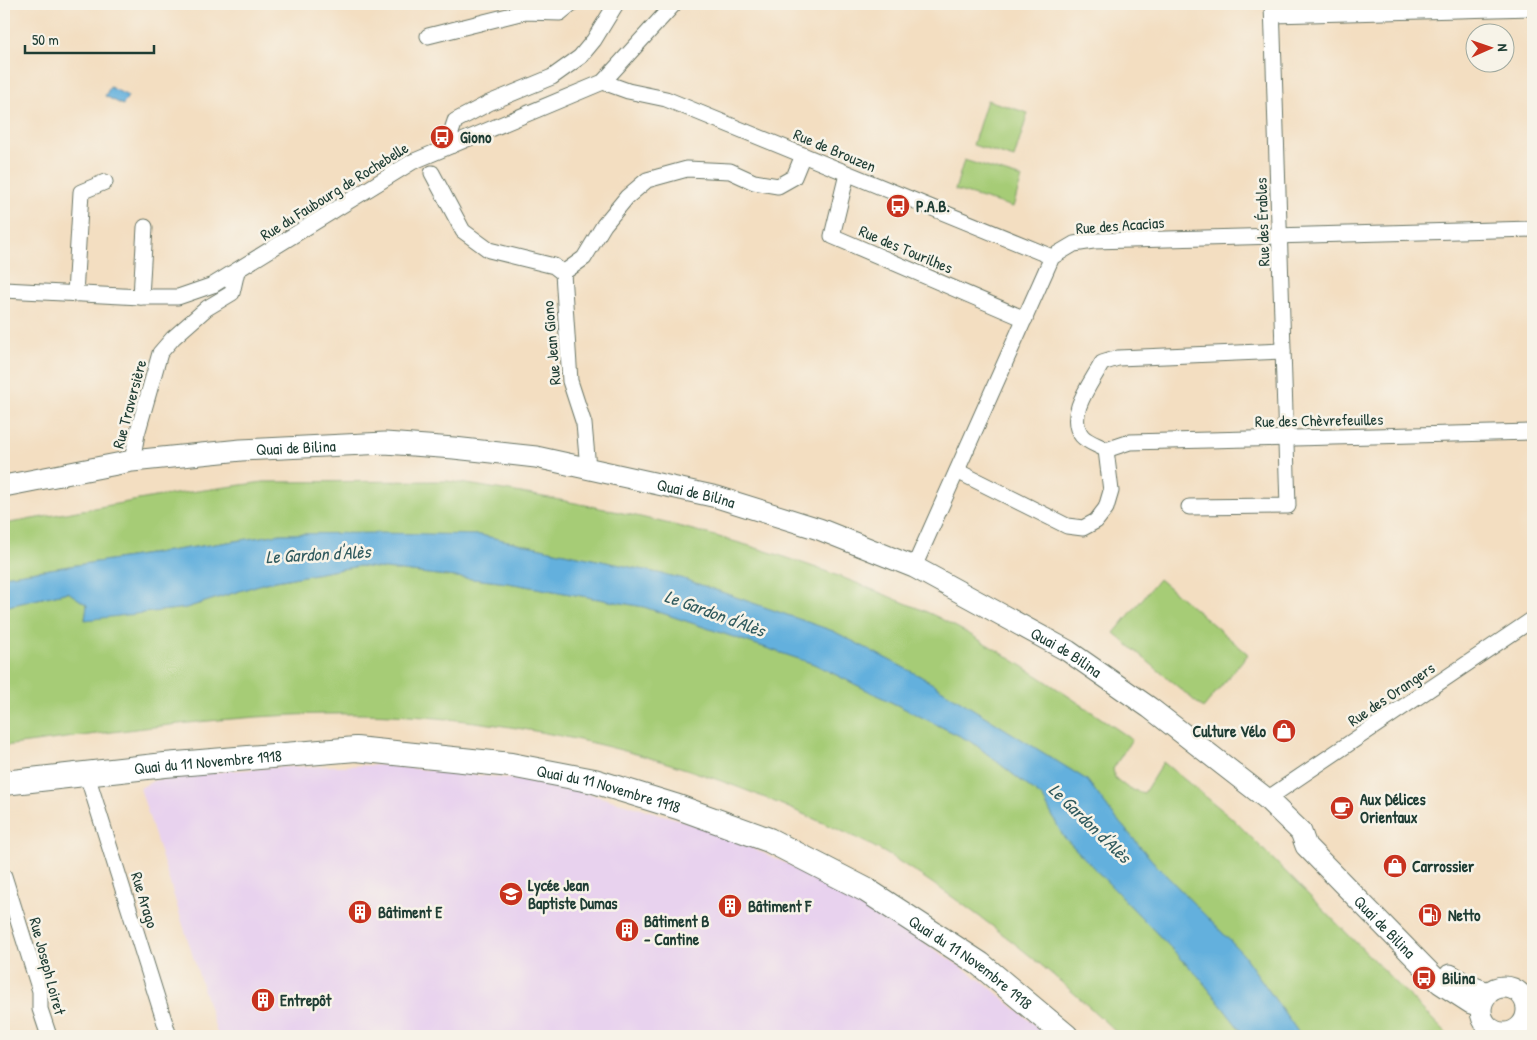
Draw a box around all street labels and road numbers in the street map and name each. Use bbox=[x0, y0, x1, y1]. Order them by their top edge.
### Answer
street label: Rue de Brouzen bbox=[790, 123, 880, 177]
street label: Rue du Faubourg de Rochebelle bbox=[256, 136, 413, 246]
street label: Rue des Érables bbox=[1249, 177, 1275, 267]
street label: Rue des Acacias bbox=[1075, 211, 1165, 239]
street label: Rue des Tourilhes bbox=[856, 219, 956, 279]
street label: Rue Jean Giono bbox=[536, 299, 566, 386]
street label: Rue Traversière bbox=[107, 356, 152, 451]
street label: Rue des Chèvrefeuilles bbox=[1255, 408, 1383, 432]
street label: Quai de Bilina bbox=[256, 434, 336, 460]
street label: Quai de Bilina bbox=[655, 473, 738, 513]
street label: Quai de Bilina bbox=[1027, 622, 1106, 682]
street label: Rue des Orangers bbox=[1343, 657, 1439, 731]
street label: Quai du 11 Novembre 1918 bbox=[133, 744, 283, 779]
street label: Quai du 11 Novembre 1918 bbox=[535, 759, 683, 818]
street label: Rue Arago bbox=[126, 869, 164, 931]
street label: Quai de Bilina bbox=[1349, 890, 1421, 963]
street label: Quai du 11 Novembre 1918 bbox=[905, 910, 1037, 1014]
street label: Rue Joseph Loiret bbox=[24, 915, 72, 1018]

